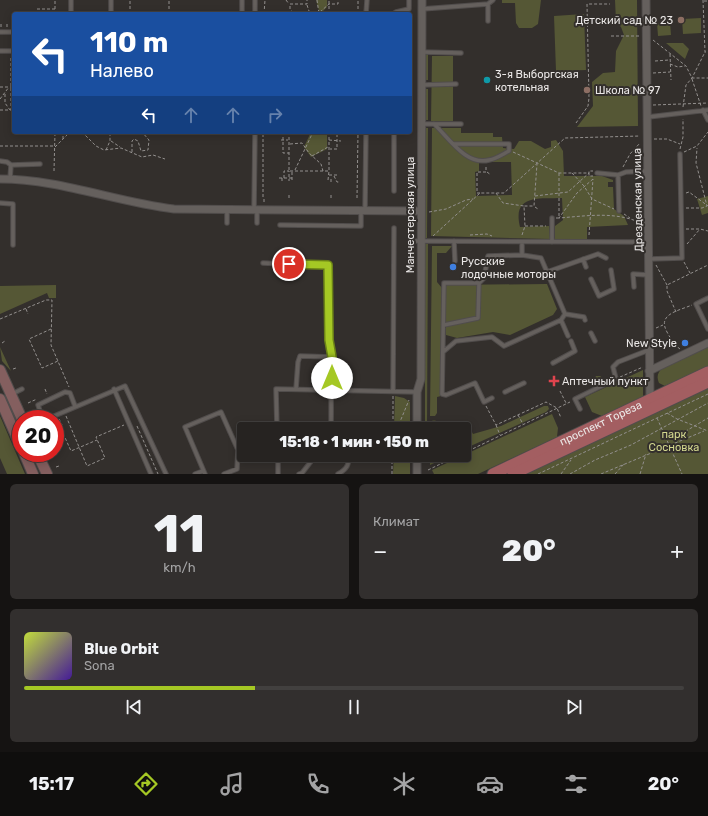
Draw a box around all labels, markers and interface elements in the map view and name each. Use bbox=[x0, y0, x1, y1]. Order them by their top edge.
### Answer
place label: Детский сад № 23 bbox=[575, 14, 673, 27]
marker: Детский сад № 23 bbox=[676, 15, 686, 25]
text: 110 m bbox=[90, 26, 168, 59]
icon: left bbox=[24, 28, 76, 80]
text: Налево bbox=[90, 60, 154, 82]
place label: 3-я Выборгская котельная bbox=[495, 68, 579, 94]
marker: 3-я Выборгская котельная bbox=[482, 75, 492, 85]
place label: Школа № 97 bbox=[595, 84, 660, 97]
marker: Школа № 97 bbox=[582, 85, 592, 95]
icon: left bbox=[138, 104, 160, 126]
icon: ahead bbox=[180, 104, 202, 126]
icon: ahead bbox=[222, 104, 244, 126]
icon: right bbox=[264, 104, 286, 126]
street label: Дрезденская улица bbox=[631, 148, 645, 252]
street label: Манчестерская улица bbox=[404, 157, 417, 273]
pin bbox=[272, 247, 306, 281]
icon: arrive bbox=[278, 253, 300, 275]
place label: Русские лодочные моторы bbox=[461, 255, 556, 281]
marker: Русские лодочные моторы bbox=[448, 262, 458, 272]
place label: New Style bbox=[626, 337, 677, 350]
marker: New Style bbox=[680, 338, 690, 348]
position arrow bbox=[311, 357, 353, 399]
place label: Аптечный пункт bbox=[562, 375, 649, 388]
marker: Аптечный пункт bbox=[549, 376, 559, 386]
street label: проспект Тореза bbox=[557, 398, 644, 448]
speed limit sign: 20 bbox=[12, 410, 64, 462]
park label: парк Сосновка bbox=[649, 428, 699, 454]
text: 15:18 · 1 мин · 150 m bbox=[279, 433, 429, 451]
text: 11 bbox=[154, 503, 205, 565]
text: Климат bbox=[373, 514, 419, 529]
text: 20° bbox=[502, 533, 556, 569]
text: − bbox=[373, 538, 387, 565]
text: + bbox=[670, 538, 684, 565]
text: km/h bbox=[163, 560, 196, 575]
text: Blue Orbit bbox=[84, 640, 159, 658]
text: Sona bbox=[84, 658, 115, 673]
icon: previous bbox=[123, 696, 145, 718]
icon: pause bbox=[343, 696, 365, 718]
icon: next bbox=[563, 696, 585, 718]
icon: directions bbox=[132, 770, 160, 798]
icon: music bbox=[218, 770, 246, 798]
icon: phone bbox=[304, 770, 332, 798]
icon: climate bbox=[390, 770, 418, 798]
icon: car bbox=[476, 770, 504, 798]
icon: filters bbox=[562, 770, 590, 798]
text: 15:17 bbox=[29, 773, 74, 795]
text: 20° bbox=[648, 773, 679, 795]

